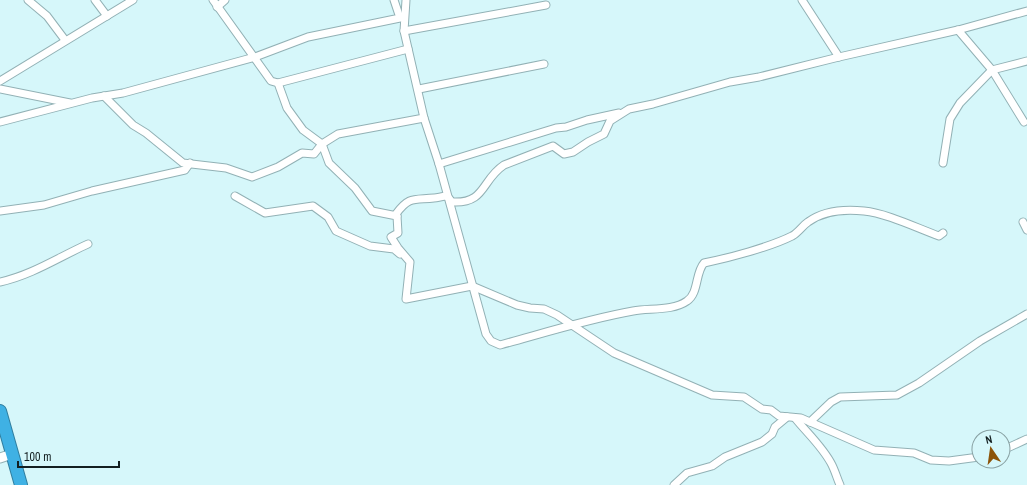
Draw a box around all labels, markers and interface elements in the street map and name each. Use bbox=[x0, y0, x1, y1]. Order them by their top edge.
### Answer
north arrow bbox=[971, 429, 1011, 469]
text: N bbox=[984, 432, 993, 447]
scale bar bbox=[18, 443, 119, 469]
text: 100 m bbox=[24, 449, 51, 465]

